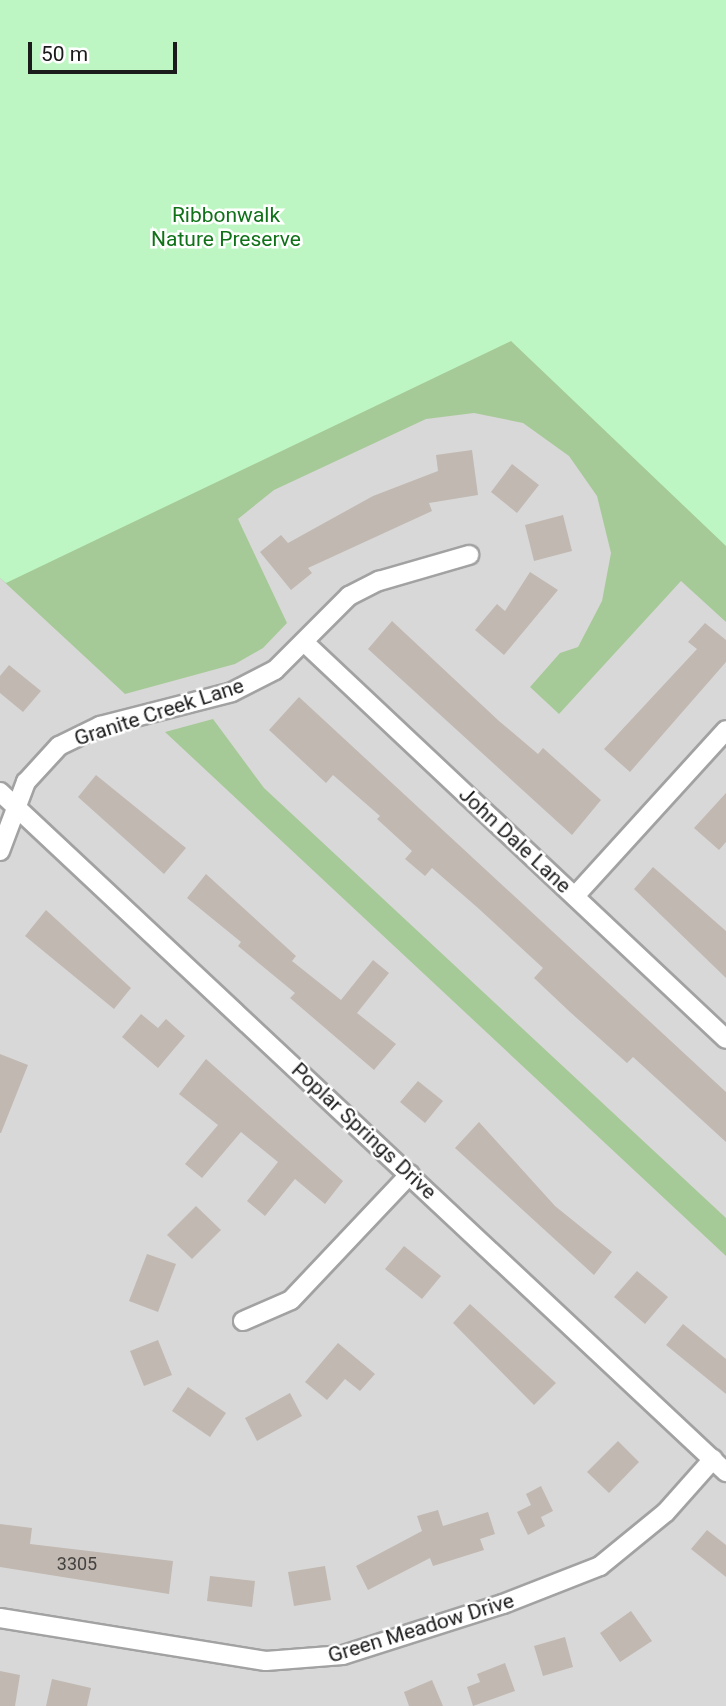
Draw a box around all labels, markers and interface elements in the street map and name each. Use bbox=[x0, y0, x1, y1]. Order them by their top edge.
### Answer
scale bar bbox=[32, 28, 180, 72]
text: 50 m bbox=[41, 42, 88, 66]
park label: Ribbonwalk Nature Preserve bbox=[151, 202, 301, 252]
street label: Granite Creek Lane bbox=[71, 673, 247, 751]
street label: John Dale Lane bbox=[454, 782, 576, 898]
street label: Poplar Springs Drive bbox=[286, 1057, 442, 1205]
house number: 3305 bbox=[57, 1553, 97, 1575]
street label: Green Meadow Drive bbox=[325, 1588, 517, 1668]

